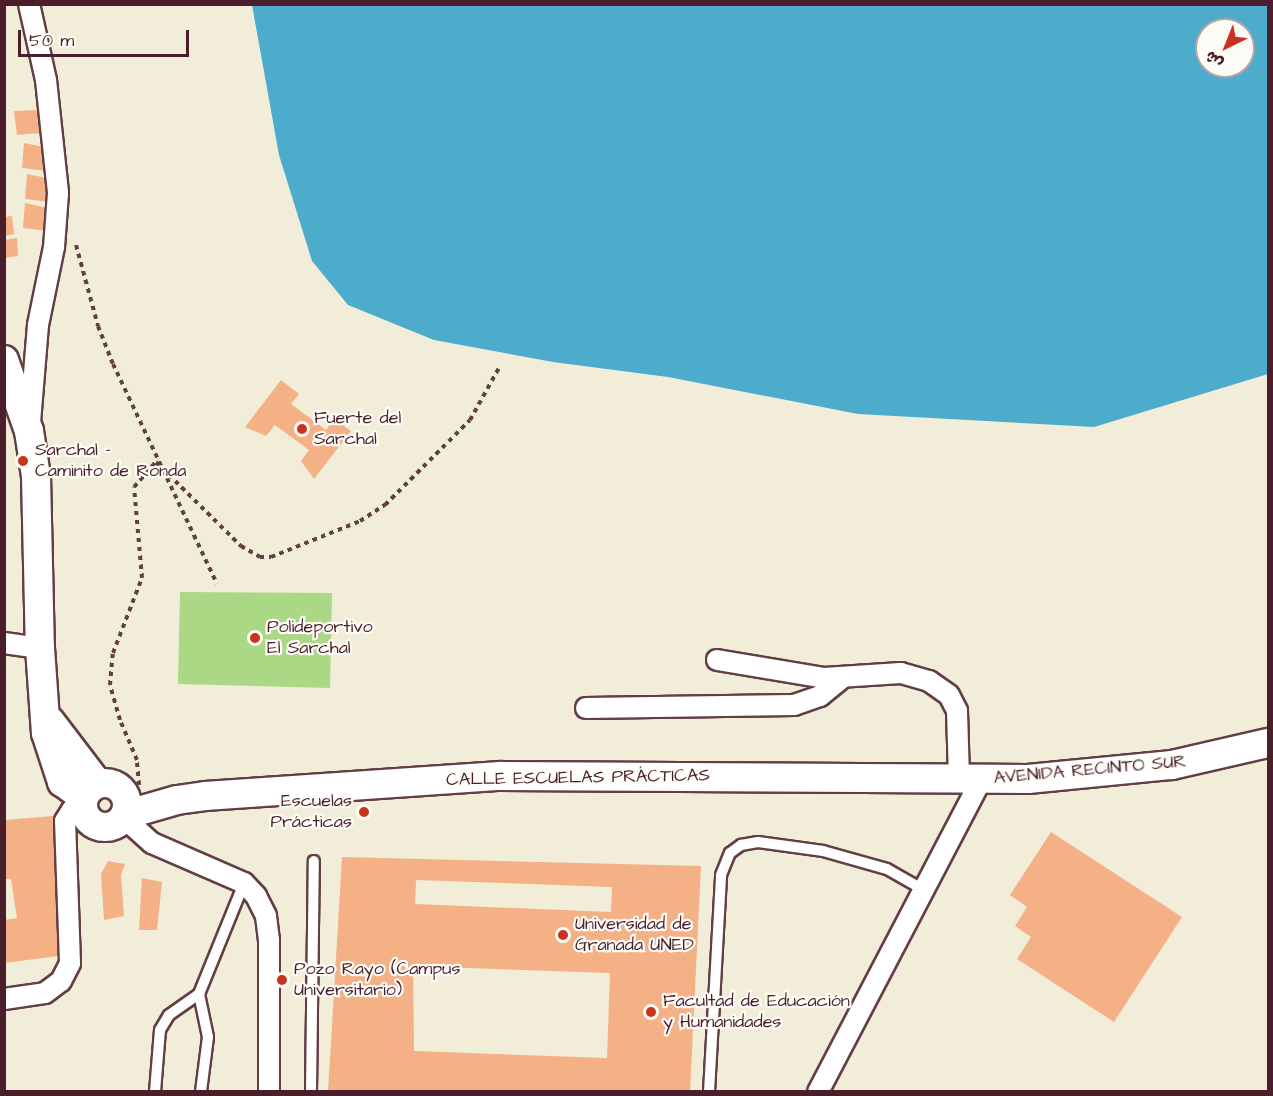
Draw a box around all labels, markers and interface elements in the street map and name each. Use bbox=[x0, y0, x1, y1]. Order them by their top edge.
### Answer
scale bar bbox=[21, 18, 192, 56]
north arrow bbox=[1195, 18, 1255, 78]
text: 50 m bbox=[29, 28, 74, 53]
text: ش bbox=[1200, 46, 1228, 74]
place label: Fuerte del Sarchal bbox=[314, 408, 401, 450]
marker: Fuerte del Sarchal bbox=[295, 422, 309, 436]
place label: Sarchal - Caminito de Ronda bbox=[35, 440, 186, 482]
marker: Sarchal - Caminito de Ronda bbox=[16, 454, 30, 468]
place label: Polideportivo El Sarchal bbox=[267, 617, 373, 660]
marker: Polideportivo El Sarchal bbox=[248, 631, 262, 645]
street label: AVENIDA RECINTO SUR bbox=[993, 751, 1187, 789]
street label: CALLE ESCUELAS PRÁCTICAS bbox=[446, 765, 710, 791]
place label: Escuelas Prácticas bbox=[270, 791, 352, 834]
marker: Escuelas Prácticas bbox=[357, 805, 371, 819]
place label: Universidad de Granada UNED bbox=[575, 914, 694, 956]
marker: Universidad de Granada UNED bbox=[556, 928, 570, 942]
place label: Pozo Rayo (Campus Universitario) bbox=[294, 959, 461, 1002]
marker: Pozo Rayo (Campus Universitario) bbox=[275, 973, 289, 987]
place label: Facultad de Educación y Humanidades bbox=[663, 991, 850, 1034]
marker: Facultad de Educación y Humanidades bbox=[644, 1005, 658, 1019]

